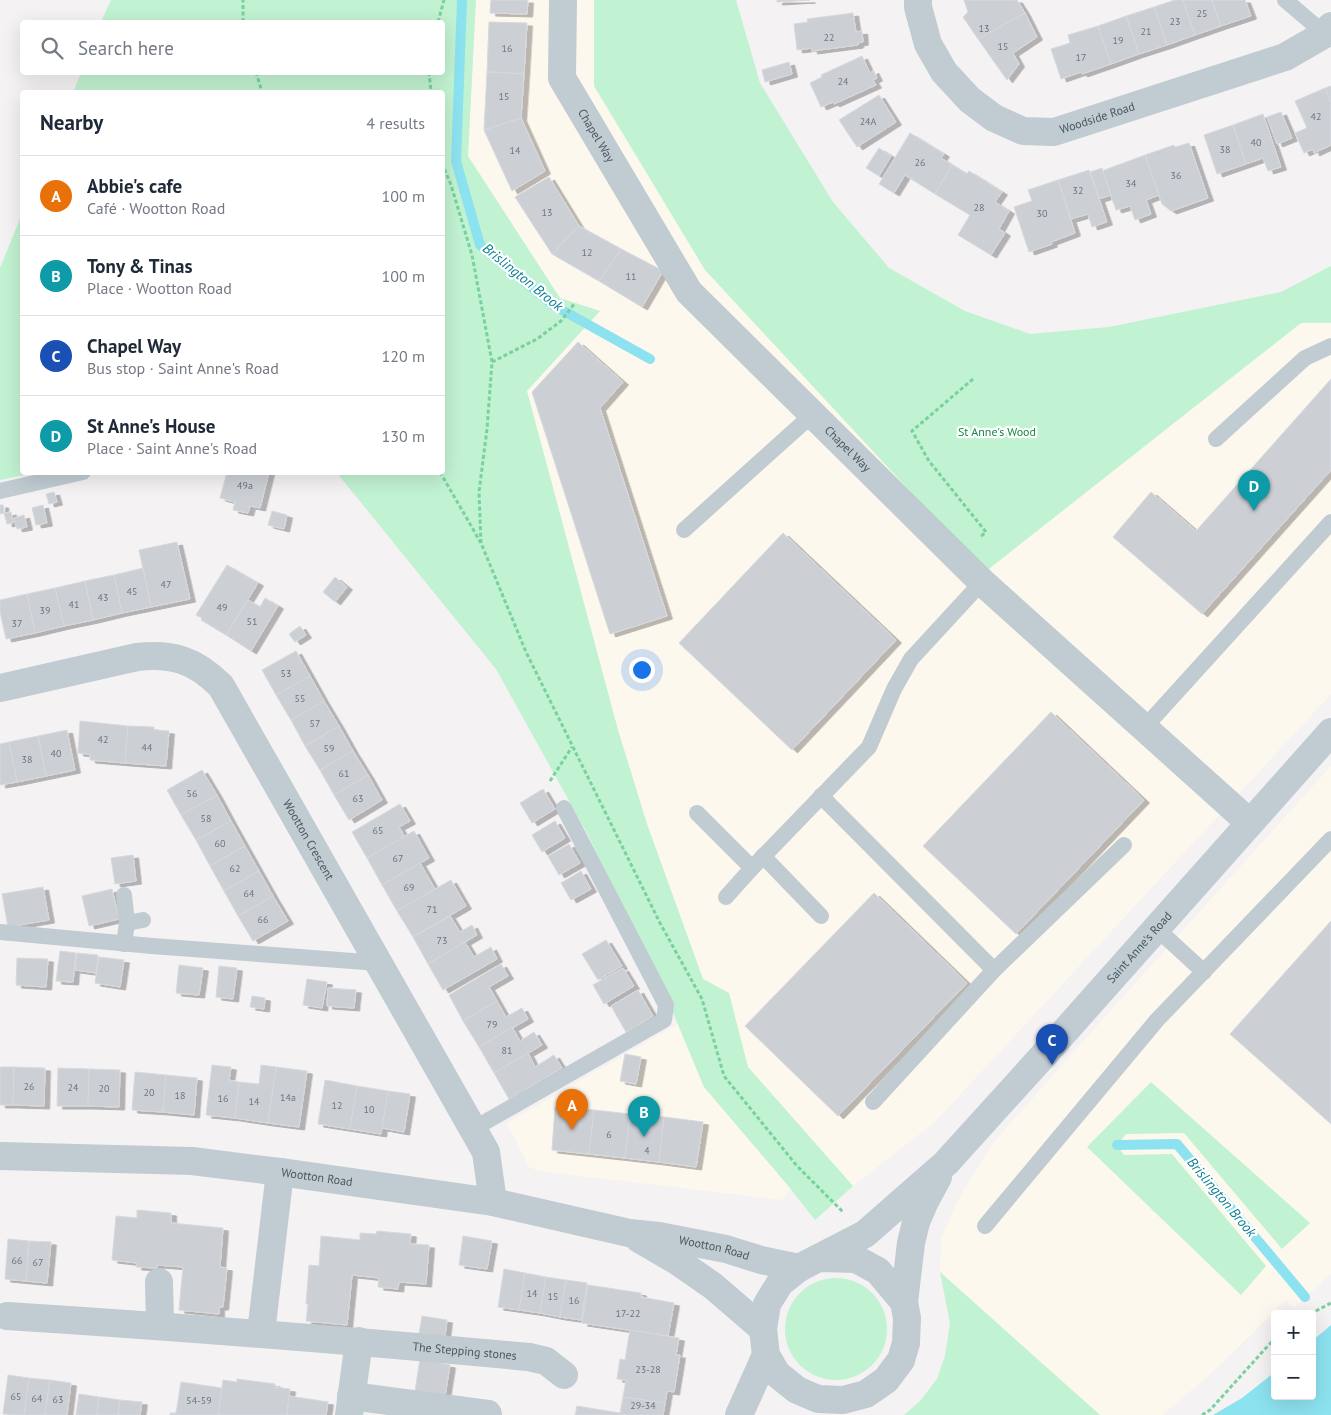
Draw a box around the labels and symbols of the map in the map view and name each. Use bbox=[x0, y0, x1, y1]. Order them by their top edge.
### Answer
house number: 25 bbox=[1197, 7, 1207, 20]
house number: 23 bbox=[1170, 15, 1180, 28]
house number: 13 bbox=[979, 22, 989, 35]
house number: 21 bbox=[1141, 25, 1151, 38]
house number: 22 bbox=[824, 31, 834, 44]
house number: 19 bbox=[1113, 34, 1123, 47]
house number: 15 bbox=[998, 40, 1008, 53]
house number: 16 bbox=[502, 42, 512, 55]
house number: 17 bbox=[1076, 51, 1086, 64]
house number: 24 bbox=[838, 75, 849, 88]
house number: 15 bbox=[499, 90, 509, 103]
street label: Woodside Road bbox=[1057, 98, 1137, 137]
street label: Chapel Way bbox=[575, 106, 618, 165]
house number: 42 bbox=[1311, 110, 1321, 123]
house number: 24A bbox=[860, 115, 877, 128]
house number: 40 bbox=[1251, 136, 1262, 149]
house number: 38 bbox=[1220, 143, 1230, 156]
house number: 14 bbox=[510, 144, 521, 157]
house number: 26 bbox=[915, 156, 925, 169]
house number: 36 bbox=[1171, 169, 1181, 182]
house number: 34 bbox=[1126, 177, 1137, 190]
house number: 32 bbox=[1073, 184, 1083, 197]
house number: 28 bbox=[974, 201, 984, 214]
house number: 13 bbox=[542, 206, 552, 219]
house number: 30 bbox=[1037, 207, 1048, 220]
water label: Brislington Brook bbox=[479, 239, 567, 315]
house number: 12 bbox=[582, 246, 592, 259]
house number: 11 bbox=[626, 270, 636, 283]
street label: Chapel Way bbox=[822, 422, 875, 475]
park label: St Anne's Wood bbox=[958, 424, 1036, 439]
pin: D bbox=[1238, 470, 1270, 511]
house number: 49a bbox=[237, 479, 253, 492]
house number: 47 bbox=[161, 578, 171, 591]
house number: 45 bbox=[127, 585, 137, 598]
house number: 43 bbox=[98, 591, 108, 604]
house number: 41 bbox=[69, 598, 79, 611]
house number: 49 bbox=[217, 601, 227, 614]
house number: 39 bbox=[40, 604, 50, 617]
house number: 51 bbox=[247, 615, 257, 628]
house number: 37 bbox=[12, 617, 22, 630]
your location bbox=[629, 657, 655, 683]
house number: 53 bbox=[281, 667, 291, 680]
house number: 55 bbox=[295, 692, 305, 705]
house number: 57 bbox=[310, 717, 320, 730]
house number: 42 bbox=[98, 733, 108, 746]
house number: 44 bbox=[142, 741, 153, 754]
house number: 59 bbox=[324, 742, 334, 755]
house number: 40 bbox=[51, 747, 62, 760]
house number: 38 bbox=[22, 753, 32, 766]
house number: 61 bbox=[339, 767, 349, 780]
house number: 56 bbox=[187, 787, 197, 800]
house number: 63 bbox=[353, 792, 363, 805]
street label: Wootton Crescent bbox=[280, 797, 338, 882]
house number: 58 bbox=[201, 812, 211, 825]
house number: 65 bbox=[373, 824, 383, 837]
house number: 60 bbox=[215, 837, 226, 850]
house number: 67 bbox=[393, 852, 403, 865]
house number: 62 bbox=[230, 862, 240, 875]
house number: 69 bbox=[404, 881, 414, 894]
house number: 64 bbox=[244, 887, 255, 900]
house number: 71 bbox=[427, 903, 437, 916]
street label: Saint Anne's Road bbox=[1103, 908, 1175, 986]
house number: 66 bbox=[258, 913, 268, 926]
house number: 73 bbox=[437, 934, 447, 947]
house number: 79 bbox=[487, 1018, 497, 1031]
pin: C bbox=[1036, 1024, 1068, 1065]
house number: 81 bbox=[502, 1044, 512, 1057]
house number: 26 bbox=[24, 1080, 34, 1093]
house number: 24 bbox=[68, 1081, 79, 1094]
house number: 20 bbox=[99, 1082, 110, 1095]
house number: 20 bbox=[144, 1086, 155, 1099]
house number: 18 bbox=[175, 1089, 185, 1102]
pin: A bbox=[556, 1089, 588, 1130]
house number: 14a bbox=[280, 1091, 296, 1104]
house number: 16 bbox=[218, 1092, 228, 1105]
house number: 14 bbox=[249, 1095, 260, 1108]
pin: B bbox=[628, 1096, 660, 1137]
house number: 12 bbox=[332, 1099, 342, 1112]
house number: 10 bbox=[364, 1103, 375, 1116]
house number: 6 bbox=[606, 1128, 612, 1141]
house number: 4 bbox=[644, 1144, 650, 1157]
water label: Brislington Brook bbox=[1183, 1154, 1261, 1241]
street label: Wootton Road bbox=[280, 1164, 354, 1189]
street label: Wootton Road bbox=[678, 1232, 752, 1263]
house number: 66 bbox=[12, 1254, 22, 1267]
house number: 67 bbox=[33, 1256, 43, 1269]
house number: 14 bbox=[527, 1287, 538, 1300]
house number: 15 bbox=[548, 1290, 558, 1303]
house number: 16 bbox=[569, 1294, 579, 1307]
house number: 17-22 bbox=[616, 1307, 640, 1320]
street label: The Stepping stones bbox=[412, 1339, 517, 1363]
house number: 23-28 bbox=[635, 1363, 661, 1376]
house number: 65 bbox=[11, 1390, 21, 1403]
house number: 64 bbox=[32, 1392, 43, 1405]
house number: 63 bbox=[53, 1393, 63, 1406]
house number: 54-59 bbox=[186, 1394, 212, 1407]
house number: 29-34 bbox=[630, 1399, 656, 1412]

